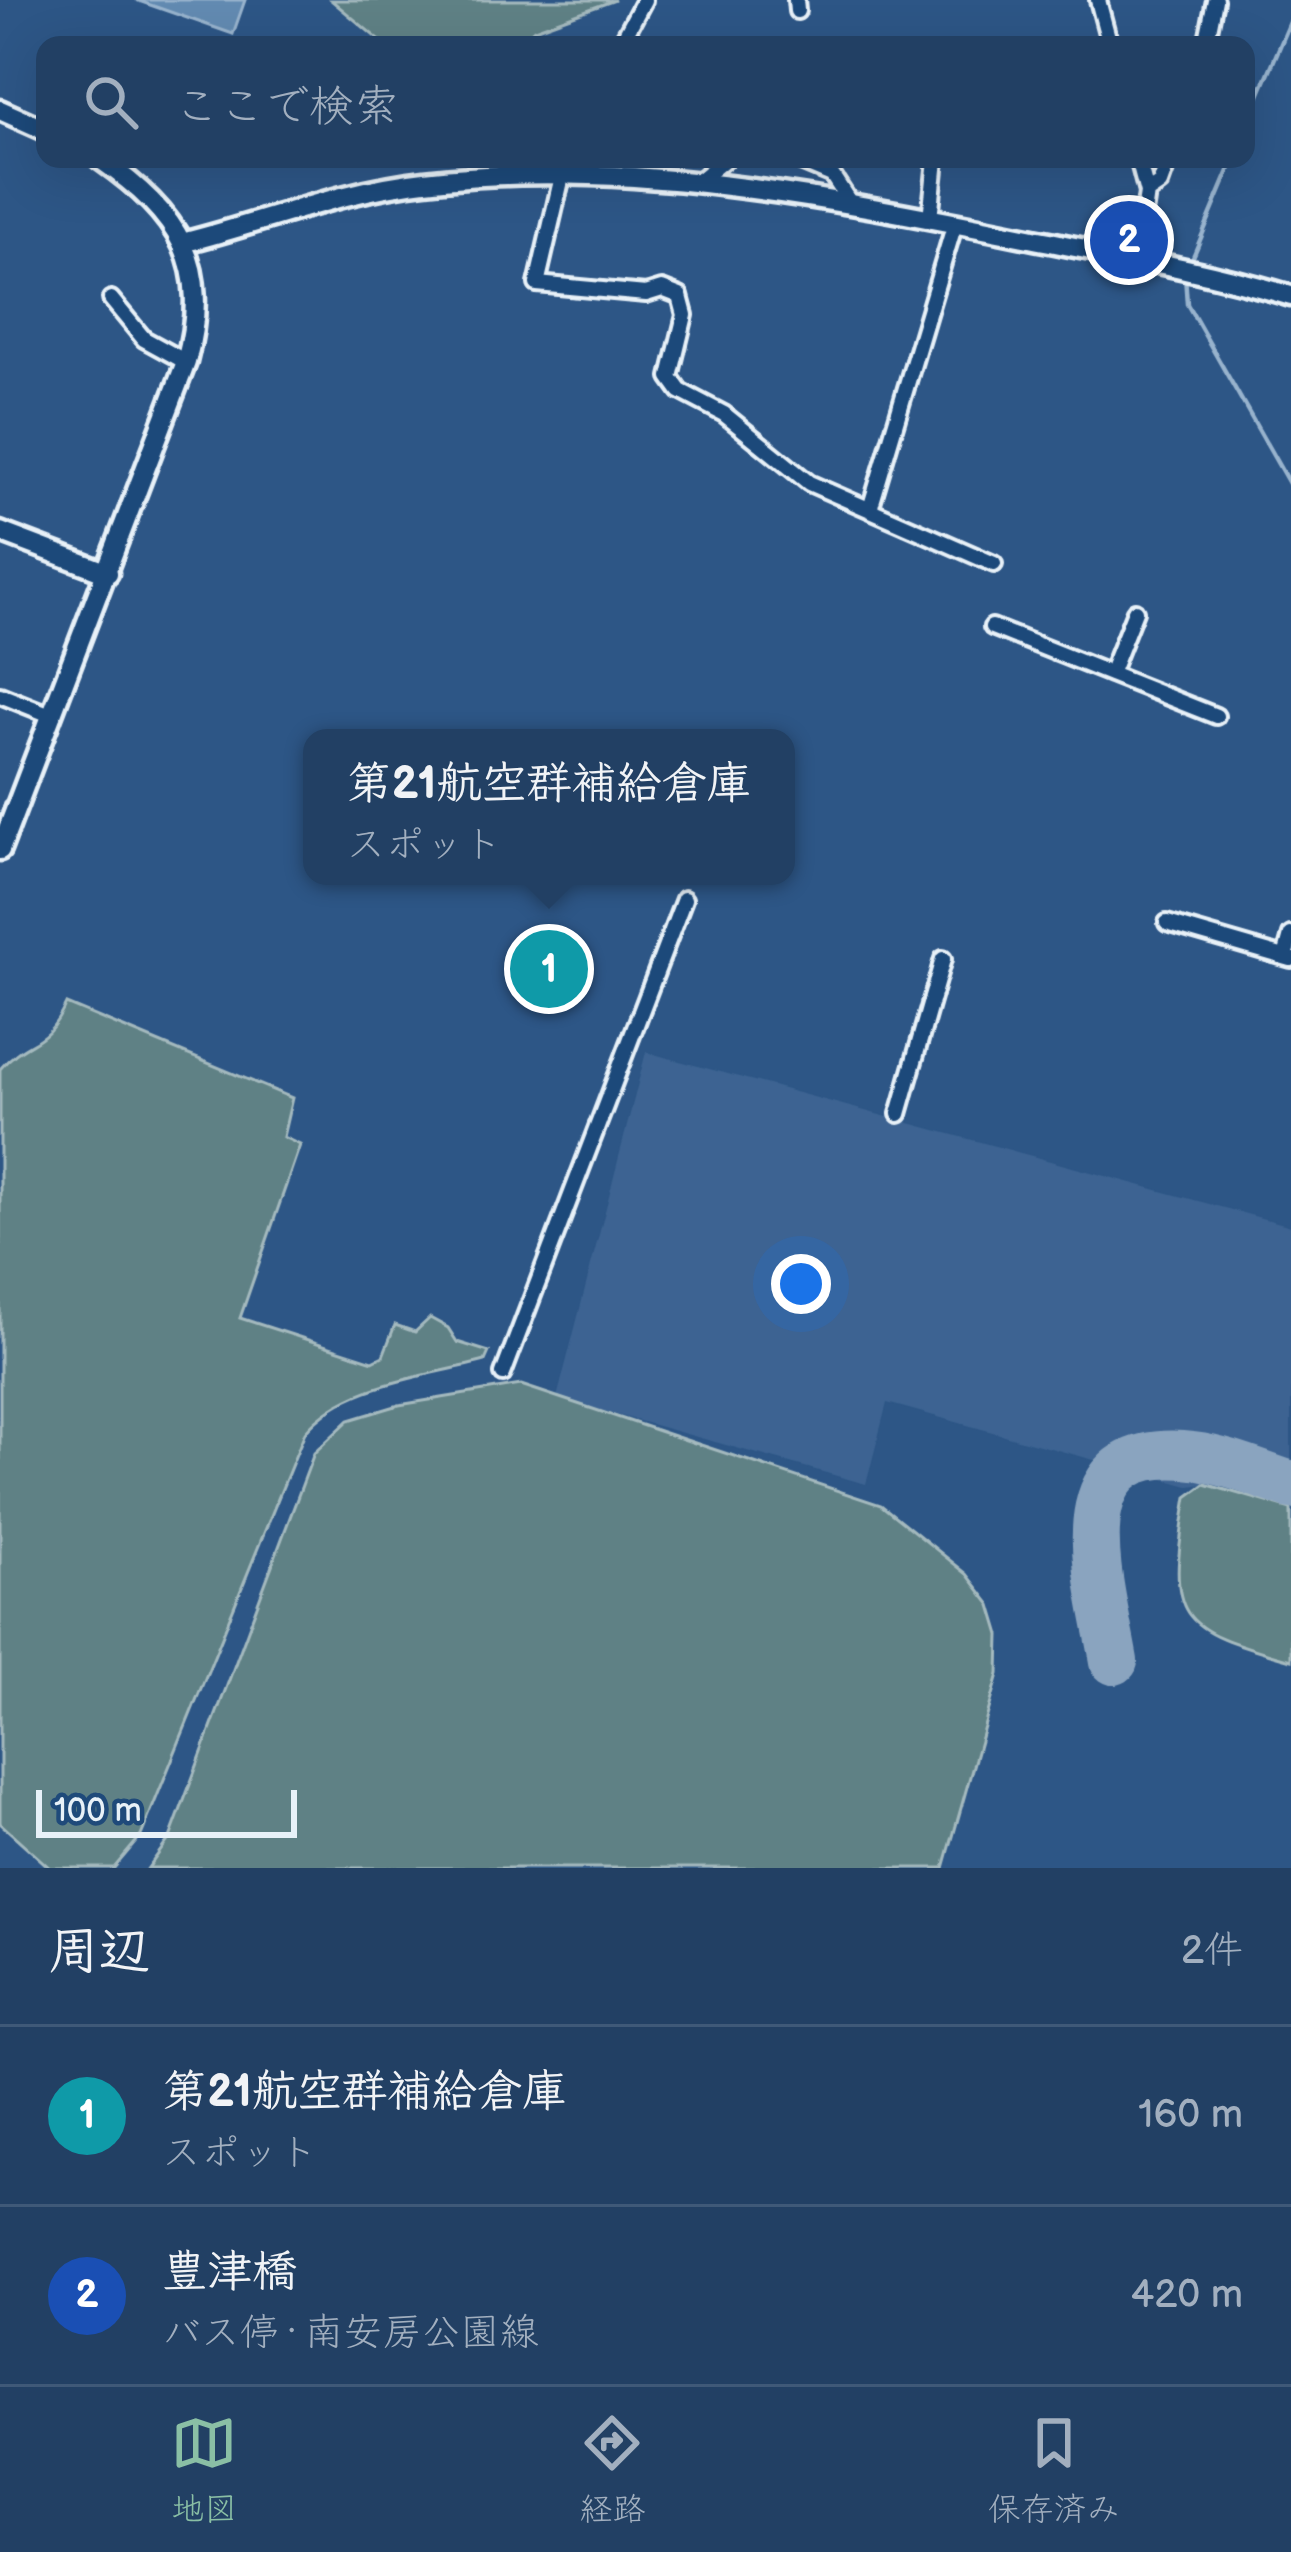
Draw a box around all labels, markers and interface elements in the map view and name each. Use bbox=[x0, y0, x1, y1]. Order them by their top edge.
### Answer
search box bbox=[36, 36, 1255, 168]
icon: search bbox=[78, 69, 144, 135]
text: ここで検索 bbox=[174, 80, 399, 135]
pin: 2 bbox=[1090, 195, 1168, 285]
popup bbox=[303, 729, 795, 885]
text: 第21航空群補給倉庫 bbox=[347, 757, 751, 812]
text: スポット bbox=[347, 822, 503, 869]
pin: 1 bbox=[510, 924, 588, 1014]
your location bbox=[771, 1254, 831, 1314]
scale bar bbox=[36, 1784, 297, 1837]
text: 100 m bbox=[54, 1791, 142, 1831]
text: 周辺 bbox=[48, 1922, 150, 1983]
text: 2件 bbox=[1181, 1928, 1243, 1975]
text: 第21航空群補給倉庫 bbox=[162, 2065, 567, 2120]
text: 1 bbox=[79, 2092, 95, 2139]
text: 160 m bbox=[1138, 2092, 1243, 2139]
text: スポット bbox=[162, 2130, 318, 2177]
text: 豊津橋 bbox=[162, 2245, 297, 2300]
text: 2 bbox=[75, 2272, 99, 2319]
text: 420 m bbox=[1130, 2272, 1243, 2319]
text: バス停 · 南安房公園線 bbox=[162, 2310, 538, 2357]
tab: 地図 bbox=[171, 2410, 237, 2530]
tab: 経路 bbox=[579, 2410, 645, 2530]
tab: 保存済み bbox=[988, 2410, 1120, 2530]

